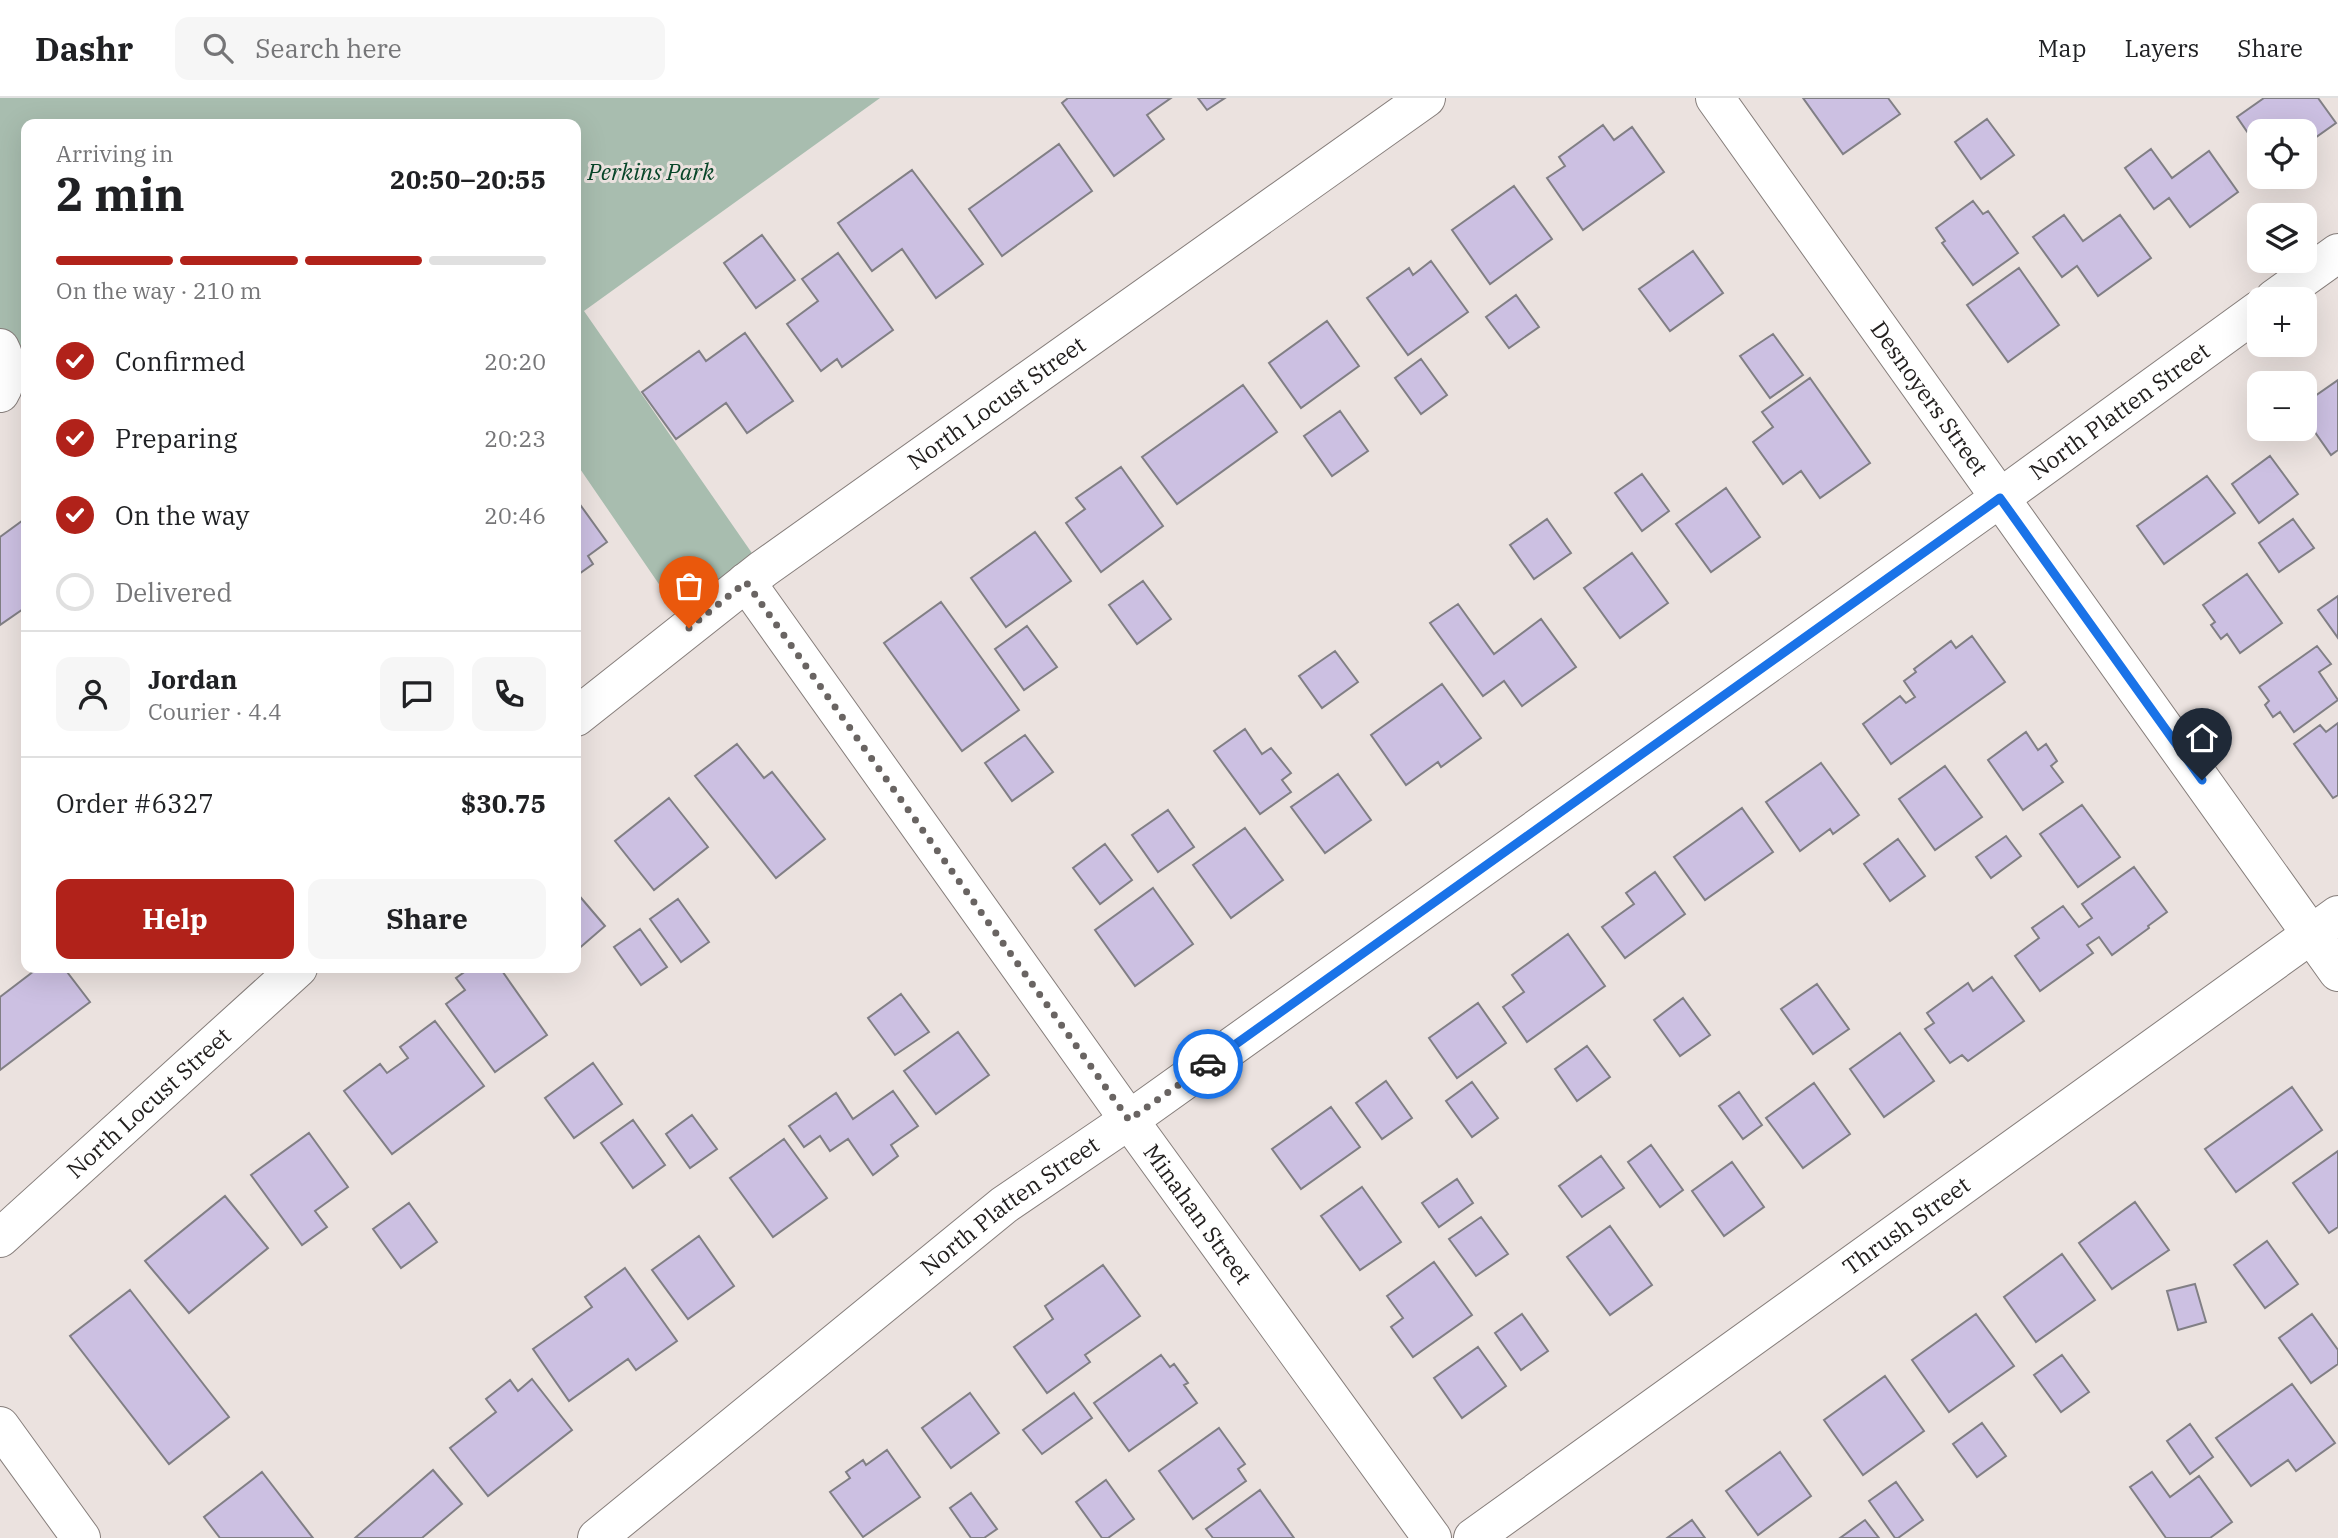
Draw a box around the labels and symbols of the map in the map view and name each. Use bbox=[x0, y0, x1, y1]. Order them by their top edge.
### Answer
park label: Perkins Park bbox=[587, 156, 715, 186]
street label: Desnoyers Street bbox=[1865, 315, 1995, 481]
street label: North Locust Street bbox=[901, 329, 1091, 476]
street label: North Platten Street bbox=[2023, 335, 2215, 486]
pin bbox=[659, 556, 719, 628]
pin bbox=[2172, 708, 2232, 780]
street label: North Locust Street bbox=[60, 1020, 237, 1184]
courier bbox=[1173, 1029, 1243, 1099]
street label: North Platten Street bbox=[914, 1129, 1104, 1282]
street label: Minahan Street bbox=[1137, 1138, 1259, 1290]
street label: Thrush Street bbox=[1836, 1169, 1975, 1281]

